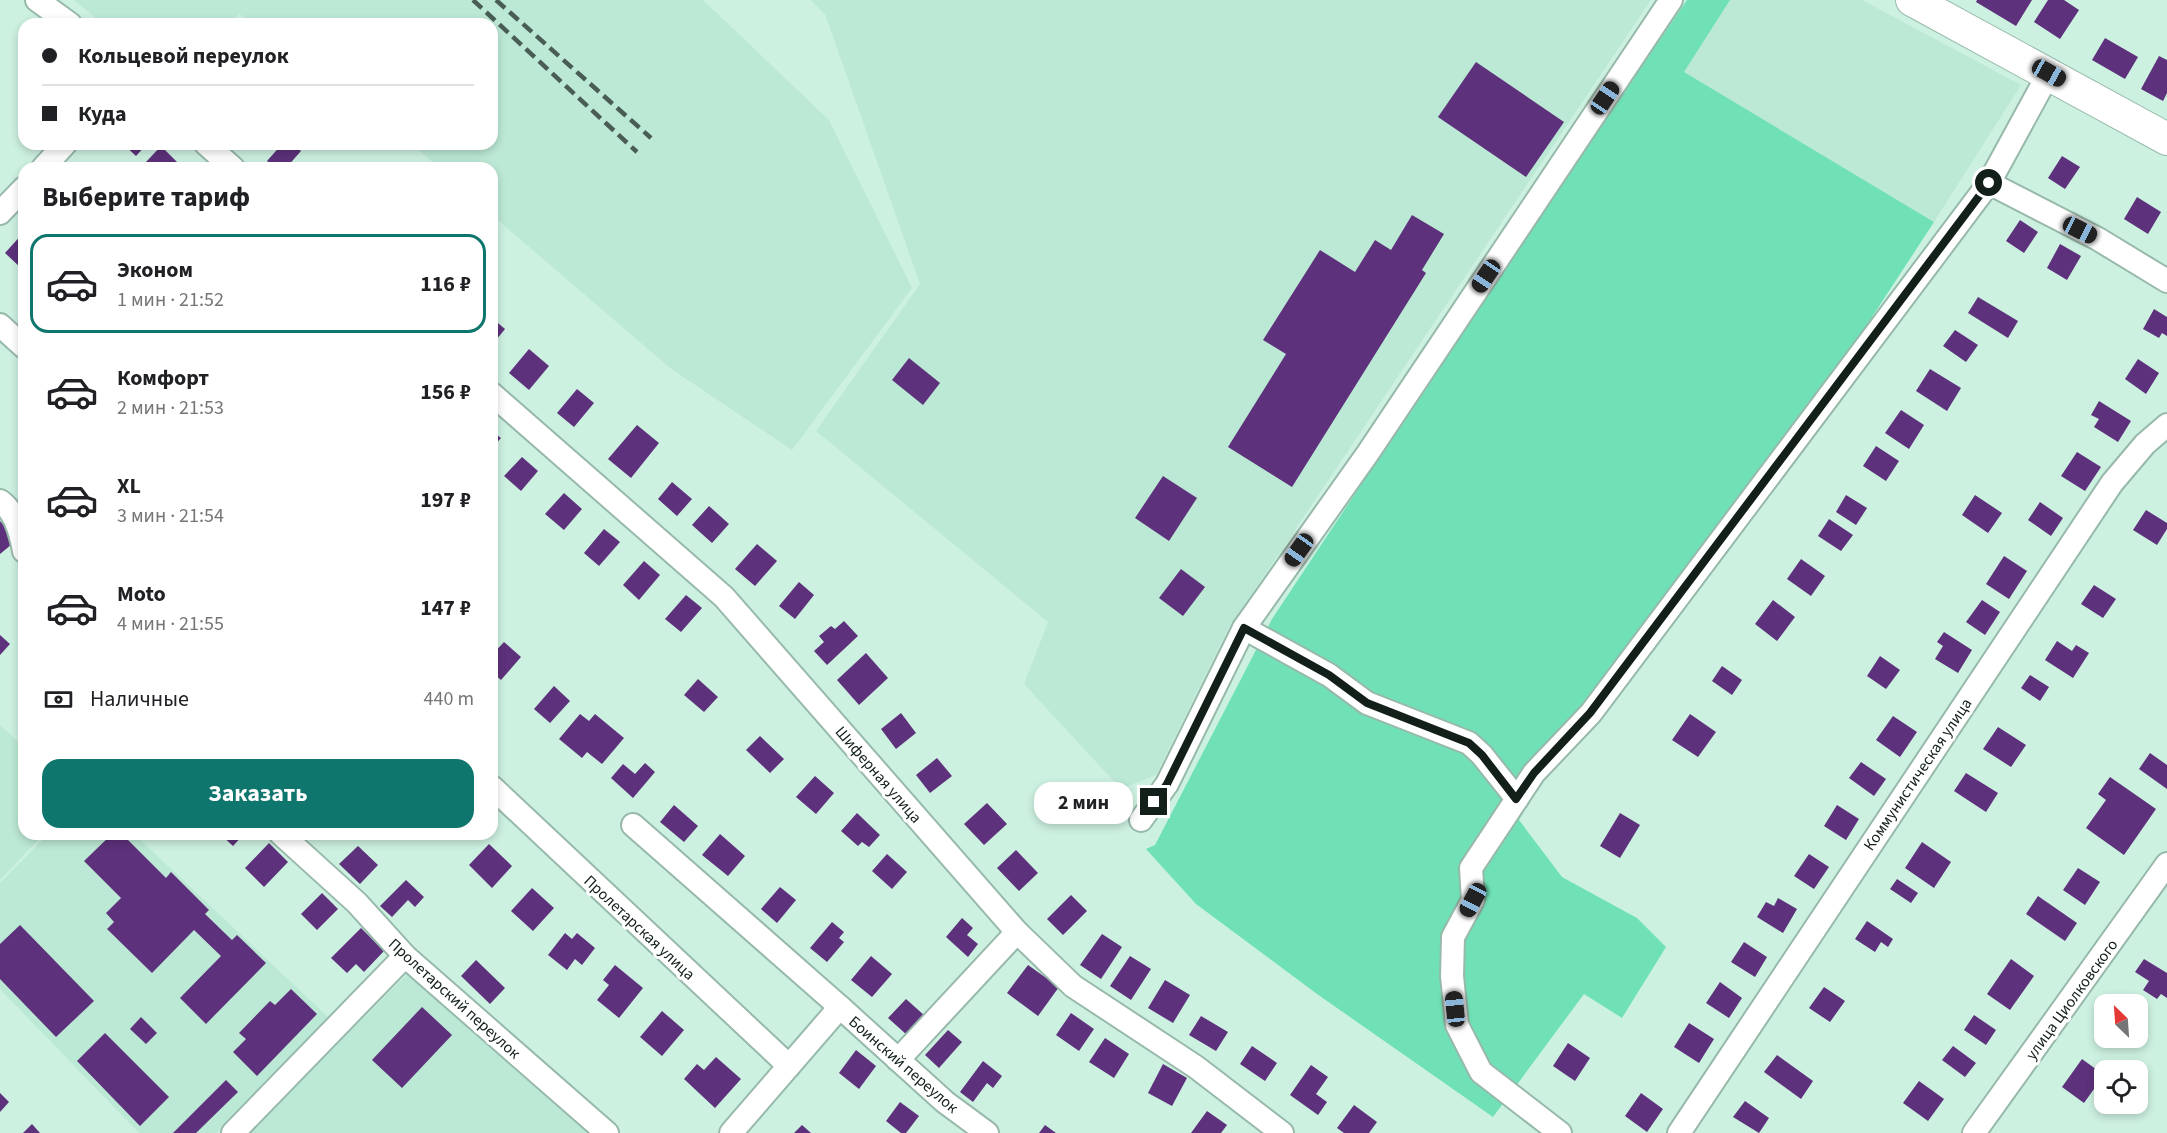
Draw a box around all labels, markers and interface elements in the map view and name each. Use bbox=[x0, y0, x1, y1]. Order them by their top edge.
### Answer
text: Кольцевой переулок bbox=[78, 40, 289, 72]
car bbox=[2029, 56, 2069, 90]
car bbox=[1587, 78, 1623, 118]
text: Куда bbox=[78, 98, 127, 130]
route start bbox=[1975, 169, 2002, 196]
text: Выберите тариф bbox=[42, 178, 250, 217]
car bbox=[2060, 214, 2100, 246]
text: Эконом bbox=[117, 254, 193, 286]
car bbox=[1468, 256, 1504, 296]
icon: car bbox=[45, 257, 99, 311]
text: 116 ₽ bbox=[420, 268, 471, 300]
text: 1 мин · 21:52 bbox=[117, 286, 224, 314]
text: Комфорт bbox=[117, 362, 209, 394]
icon: car bbox=[45, 365, 99, 419]
text: 156 ₽ bbox=[420, 376, 471, 408]
text: 2 мин · 21:53 bbox=[117, 394, 224, 422]
text: XL bbox=[117, 470, 141, 502]
icon: car bbox=[45, 473, 99, 527]
text: 197 ₽ bbox=[420, 484, 471, 516]
text: 3 мин · 21:54 bbox=[117, 502, 224, 530]
car bbox=[1281, 530, 1317, 570]
text: Moto bbox=[117, 578, 166, 610]
icon: car bbox=[45, 581, 99, 635]
text: 147 ₽ bbox=[420, 592, 471, 624]
text: 4 мин · 21:55 bbox=[117, 610, 224, 638]
icon: cash bbox=[42, 683, 75, 716]
text: Наличные bbox=[90, 683, 189, 715]
text: 440 m bbox=[424, 685, 474, 713]
street label: Коммунистическая улица bbox=[1858, 694, 1977, 855]
street label: Шиферная улица bbox=[830, 721, 927, 828]
button: Заказать bbox=[42, 759, 474, 828]
callout: 2 мин bbox=[1034, 781, 1133, 823]
route end bbox=[1140, 788, 1167, 815]
text: 2 мин bbox=[1058, 789, 1109, 817]
street label: Пролетарская улица bbox=[579, 870, 700, 985]
car bbox=[1457, 880, 1489, 920]
street label: Пролетарский переулок bbox=[384, 933, 525, 1064]
street label: улица Циолковского bbox=[2020, 935, 2123, 1064]
car bbox=[1444, 990, 1466, 1028]
north arrow bbox=[2094, 994, 2148, 1048]
map controls bbox=[2094, 994, 2148, 1114]
street label: Боинский переулок bbox=[844, 1011, 963, 1119]
button: locate bbox=[2094, 1060, 2148, 1114]

